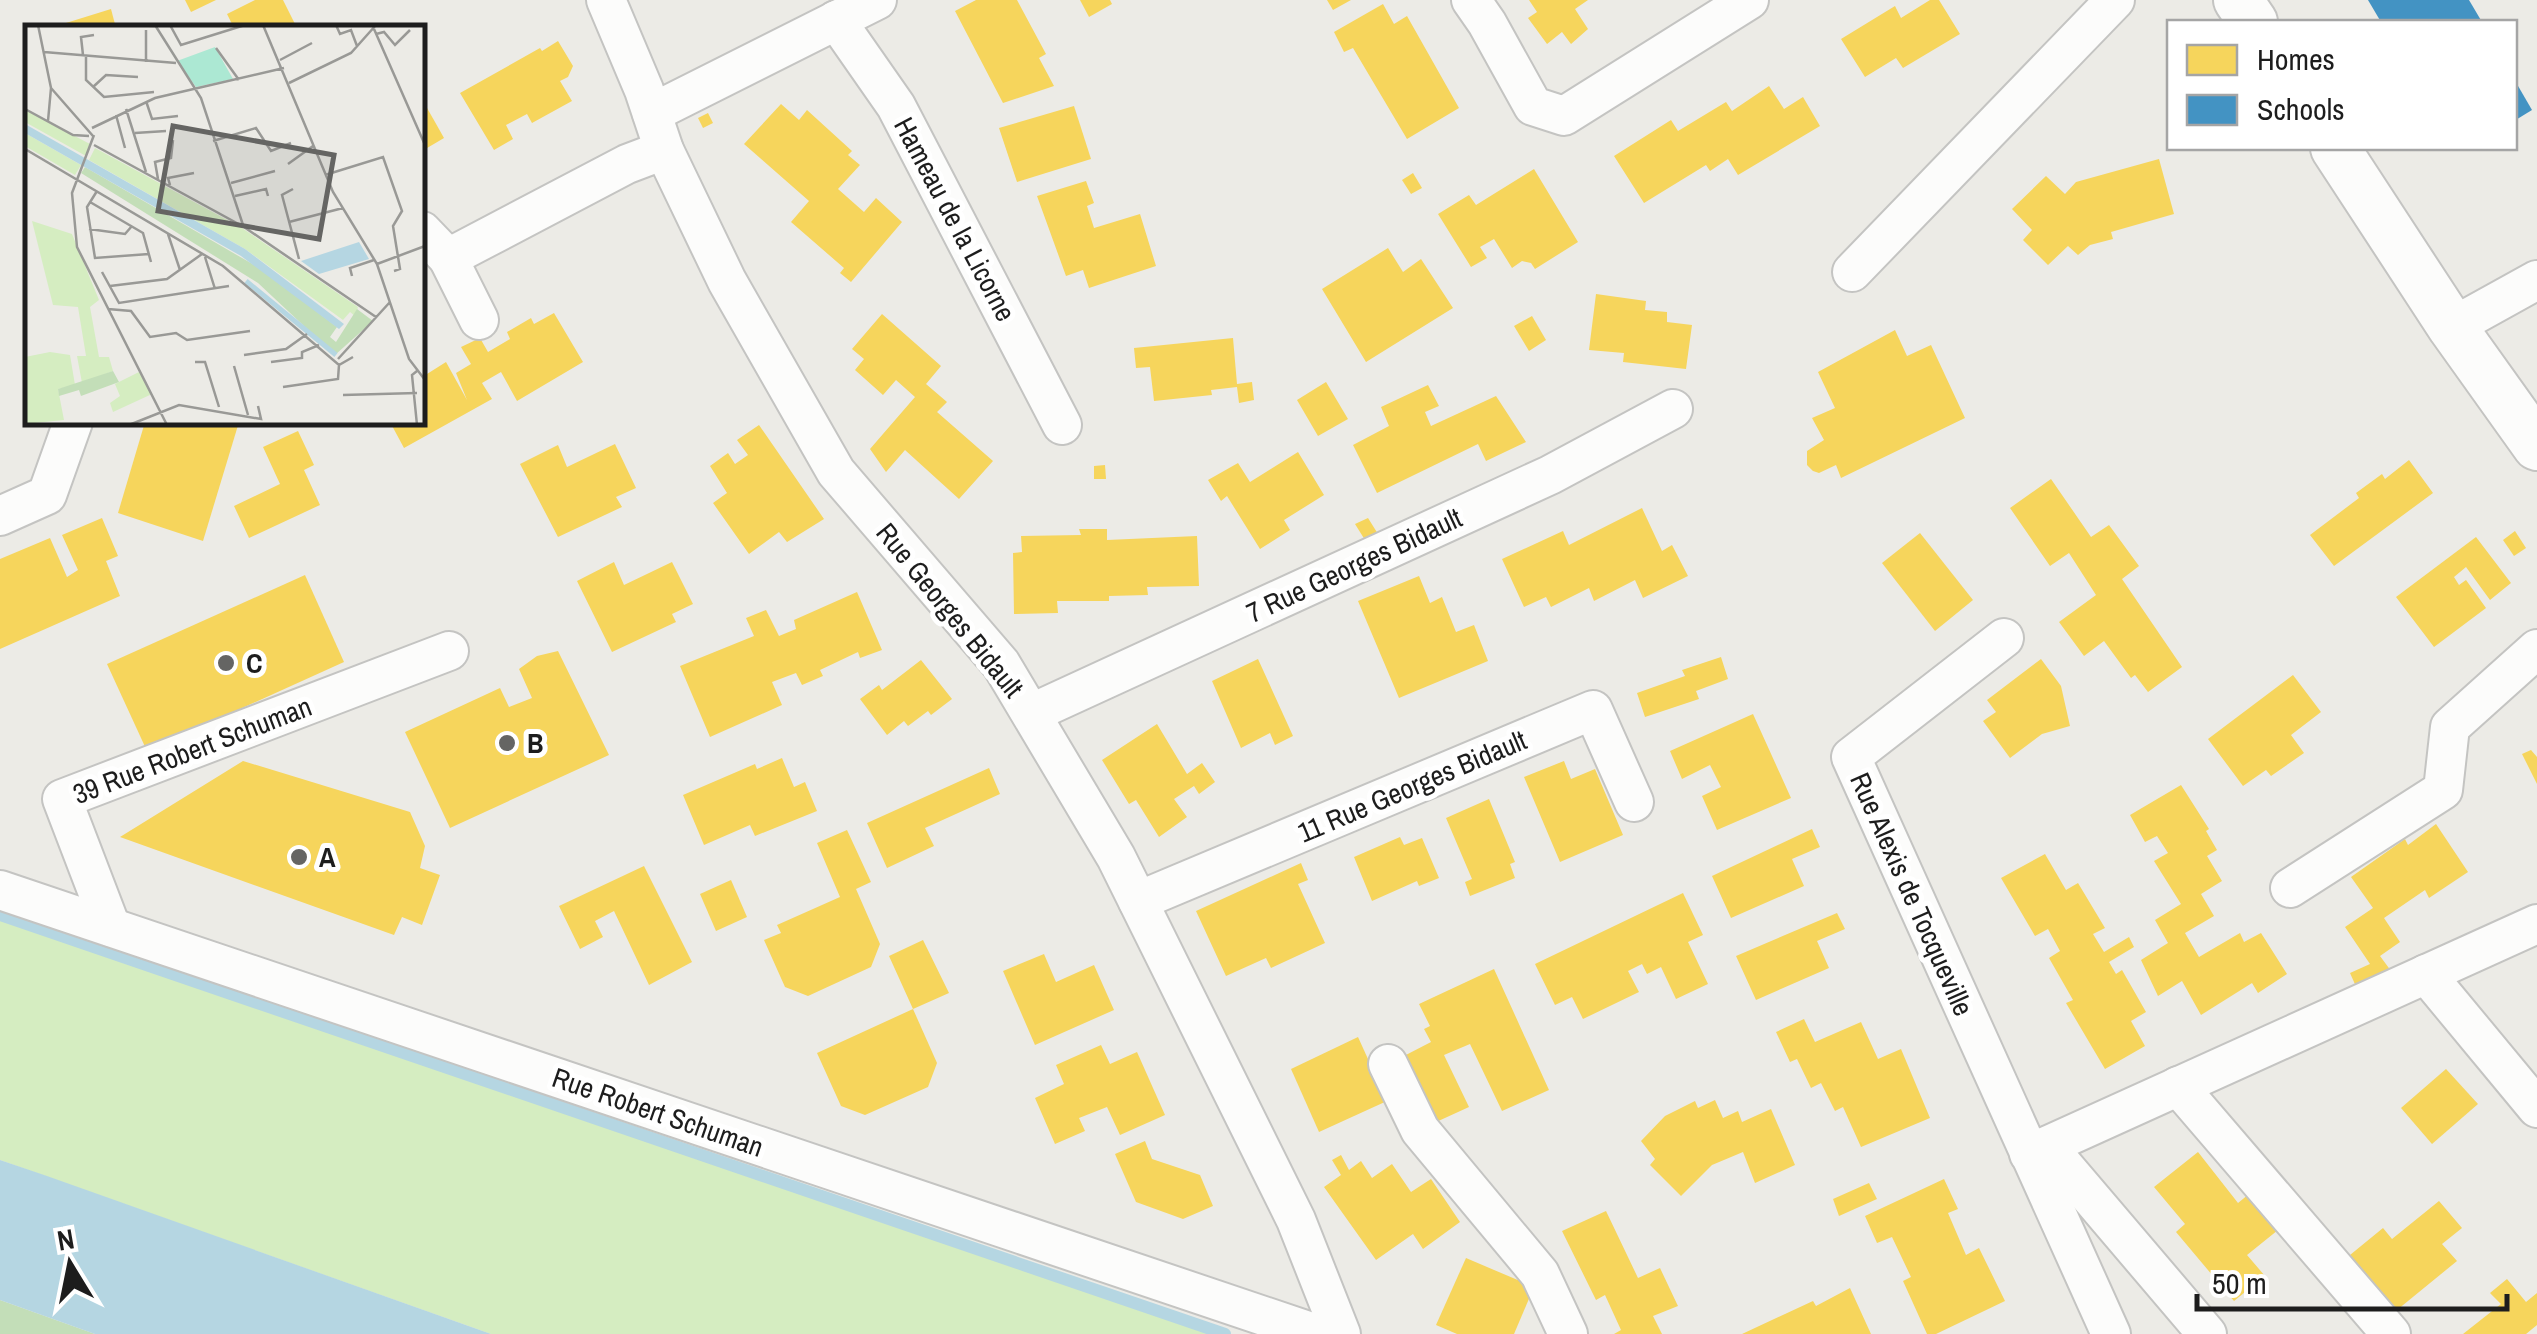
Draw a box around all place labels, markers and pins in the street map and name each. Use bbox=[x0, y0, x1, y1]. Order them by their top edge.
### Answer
place label: C bbox=[246, 644, 263, 682]
marker: C bbox=[215, 652, 237, 674]
place label: B bbox=[527, 724, 544, 762]
marker: B bbox=[496, 732, 518, 754]
place label: A bbox=[319, 838, 336, 876]
marker: A bbox=[288, 846, 310, 868]

